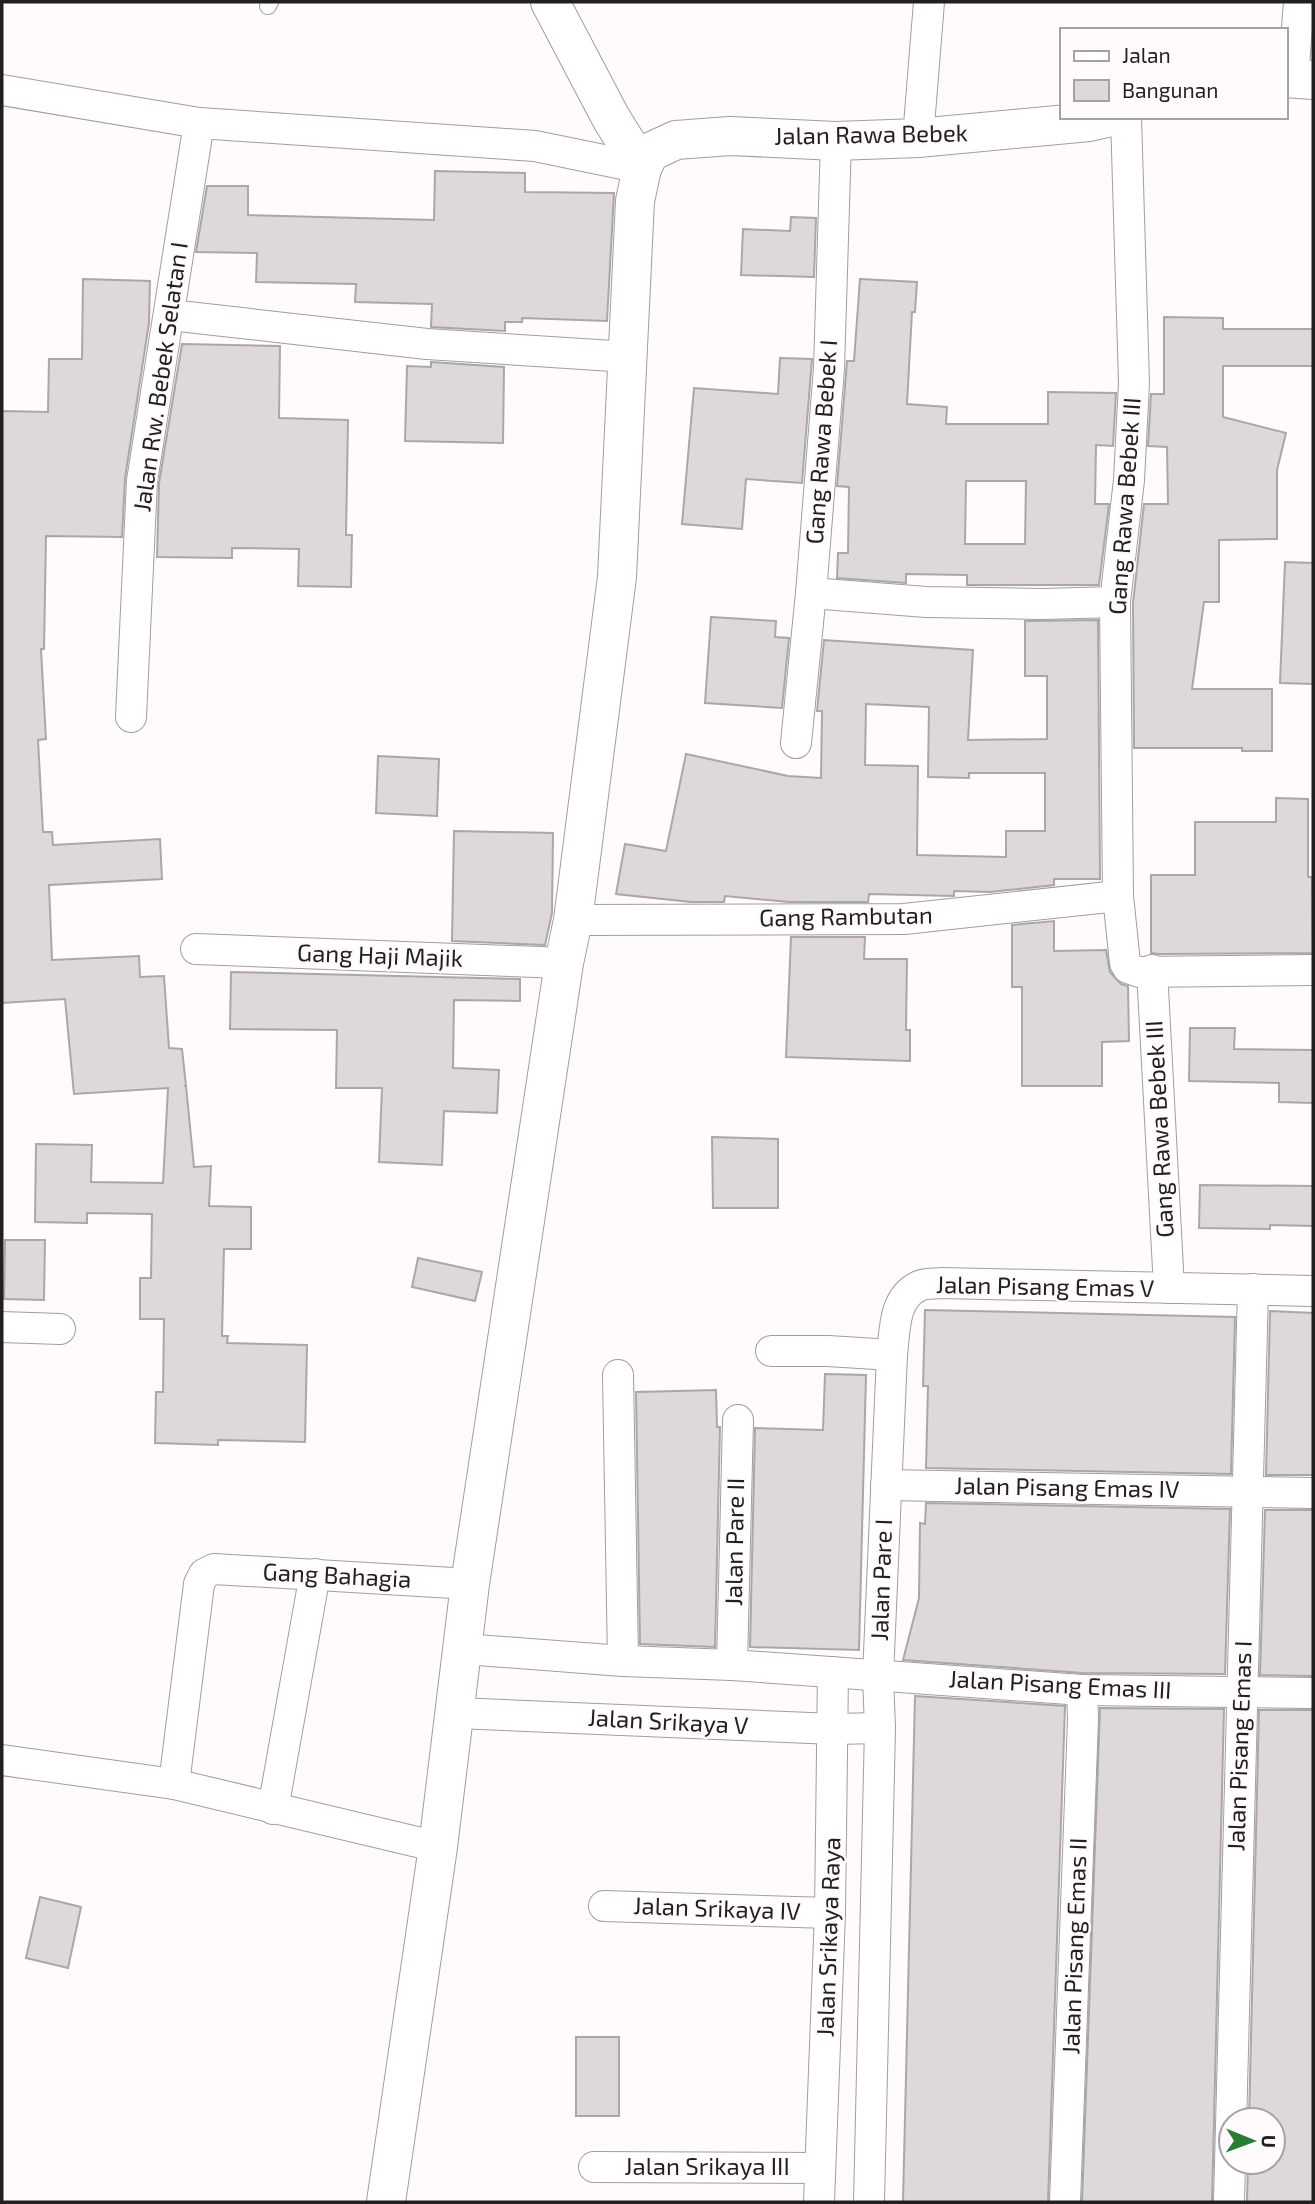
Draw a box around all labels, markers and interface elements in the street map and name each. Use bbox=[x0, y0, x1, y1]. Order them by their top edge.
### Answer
legend bbox=[1060, 28, 1287, 119]
text: Jalan bbox=[1122, 42, 1171, 67]
text: Bangunan bbox=[1122, 77, 1218, 102]
street label: Jalan Rawa Bebek bbox=[774, 117, 968, 150]
street label: Jalan Rw. Bebek Selatan I bbox=[126, 240, 193, 514]
street label: Gang Rawa Bebek I bbox=[799, 339, 842, 545]
street label: Gang Rawa Bebek III bbox=[1101, 396, 1146, 616]
street label: Gang Rambutan bbox=[759, 899, 933, 932]
street label: Gang Haji Majik bbox=[297, 937, 463, 972]
street label: Gang Rawa Bebek III bbox=[1138, 1020, 1179, 1239]
street label: Jalan Pisang Emas V bbox=[936, 1269, 1155, 1302]
street label: Jalan Pisang Emas IV bbox=[954, 1470, 1180, 1503]
street label: Jalan Pare II bbox=[718, 1478, 749, 1606]
street label: Jalan Pare I bbox=[864, 1518, 897, 1641]
street label: Gang Bahagia bbox=[262, 1556, 412, 1593]
street label: Jalan Pisang Emas I bbox=[1220, 1640, 1257, 1852]
street label: Jalan Pisang Emas III bbox=[948, 1663, 1172, 1704]
street label: Jalan Srikaya V bbox=[587, 1702, 749, 1739]
street label: Jalan Srikaya Raya bbox=[810, 1836, 845, 2038]
street label: Jalan Pisang Emas II bbox=[1055, 1837, 1092, 2055]
street label: Jalan Srikaya IV bbox=[633, 1890, 802, 1925]
north arrow bbox=[1217, 2106, 1287, 2176]
text: U bbox=[1258, 2135, 1281, 2148]
street label: Jalan Srikaya III bbox=[624, 2151, 790, 2180]

